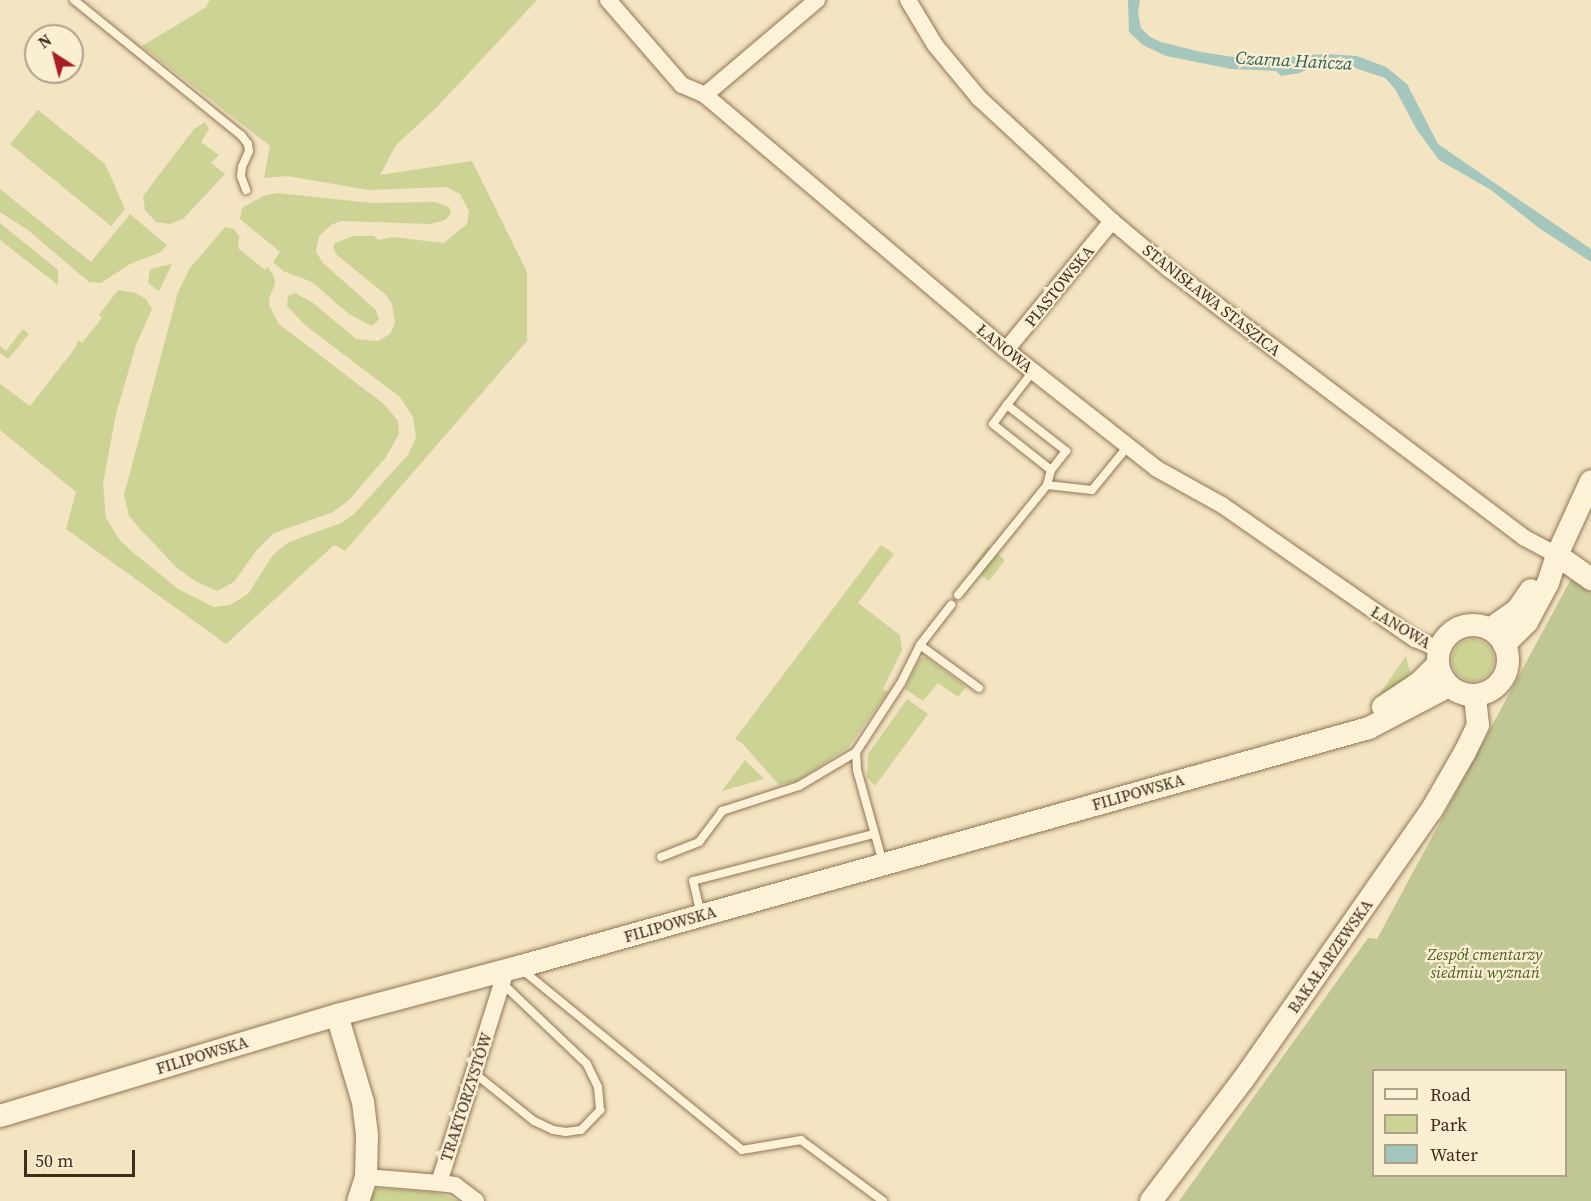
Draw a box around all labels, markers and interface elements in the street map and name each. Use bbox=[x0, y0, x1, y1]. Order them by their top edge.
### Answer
north arrow bbox=[24, 24, 84, 84]
text: N bbox=[33, 29, 56, 53]
water label: Czarna Hańcza bbox=[1235, 47, 1353, 75]
street label: STANISŁAWA STASZICA bbox=[1139, 240, 1285, 360]
street label: PIASTOWSKA bbox=[1020, 242, 1098, 330]
street label: ŁANOWA bbox=[973, 320, 1037, 376]
street label: ŁANOWA bbox=[1368, 602, 1434, 652]
street label: FILIPOWSKA bbox=[1090, 770, 1186, 814]
street label: BAKAŁARZEWSKA bbox=[1284, 895, 1376, 1017]
street label: FILIPOWSKA bbox=[622, 902, 718, 946]
park label: Zespół cmentarzy siedmiu wyznań bbox=[1428, 944, 1542, 982]
street label: TRAKTORZYSTÓW bbox=[436, 1030, 496, 1164]
street label: FILIPOWSKA bbox=[154, 1032, 250, 1078]
legend bbox=[1372, 1069, 1567, 1177]
text: Road bbox=[1430, 1082, 1471, 1107]
text: Park bbox=[1430, 1112, 1467, 1137]
scale bar bbox=[27, 1138, 138, 1176]
text: Water bbox=[1430, 1142, 1478, 1167]
text: 50 m bbox=[35, 1148, 73, 1173]

